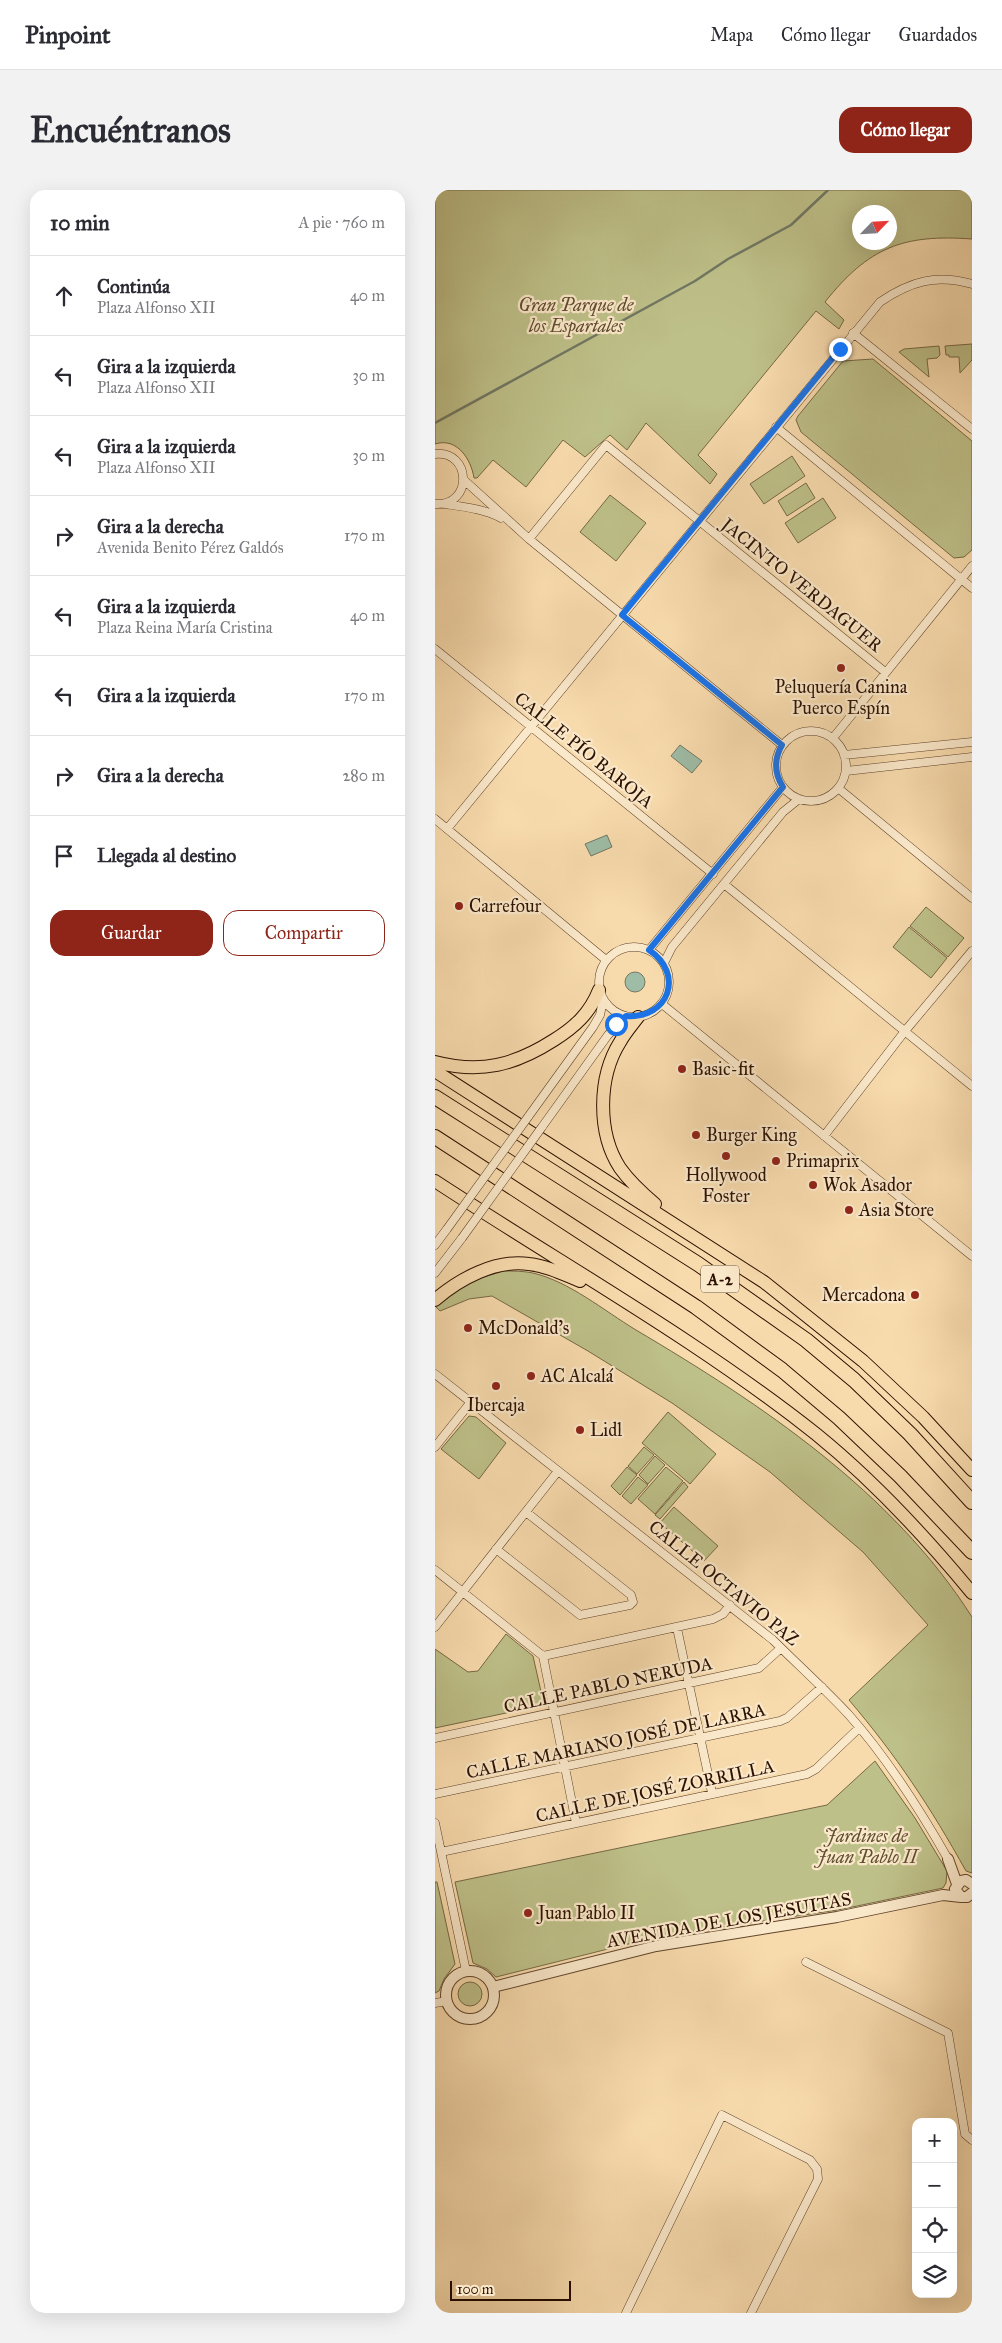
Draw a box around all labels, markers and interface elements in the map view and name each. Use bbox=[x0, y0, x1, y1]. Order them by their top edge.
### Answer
text: Pinpoint bbox=[25, 20, 111, 50]
text: Mapa bbox=[710, 24, 753, 46]
text: Cómo llegar bbox=[781, 24, 871, 46]
text: Guardados bbox=[899, 24, 977, 46]
button: Cómo llegar bbox=[839, 107, 972, 153]
text: Encuéntranos bbox=[30, 109, 231, 152]
north arrow bbox=[852, 205, 897, 250]
text: 10 min bbox=[50, 210, 110, 236]
text: A pie · 760 m bbox=[299, 213, 385, 232]
text: Continúa bbox=[97, 275, 170, 298]
icon: ahead bbox=[50, 282, 78, 310]
text: 40 m bbox=[350, 286, 385, 305]
park label: Gran Parque de los Espartales bbox=[518, 294, 635, 338]
text: Plaza Alfonso XII bbox=[97, 298, 216, 317]
route end bbox=[829, 338, 852, 361]
text: Gira a la izquierda bbox=[97, 355, 236, 378]
icon: left bbox=[50, 362, 78, 390]
text: 30 m bbox=[352, 366, 385, 385]
text: Plaza Alfonso XII bbox=[97, 378, 216, 397]
text: Gira a la izquierda bbox=[97, 435, 236, 458]
icon: left bbox=[50, 442, 78, 470]
text: 30 m bbox=[352, 446, 385, 465]
text: Plaza Alfonso XII bbox=[97, 458, 216, 477]
street label: JACINTO VERDAGUER bbox=[715, 512, 888, 658]
text: Gira a la derecha bbox=[97, 515, 224, 538]
icon: right bbox=[50, 522, 78, 550]
text: 170 m bbox=[344, 526, 385, 545]
text: Avenida Benito Pérez Galdós bbox=[97, 538, 284, 557]
text: Gira a la izquierda bbox=[97, 595, 236, 618]
icon: left bbox=[50, 602, 78, 630]
text: 40 m bbox=[350, 606, 385, 625]
text: Plaza Reina María Cristina bbox=[97, 618, 272, 637]
marker: Peluquería Canina Puerco Espín bbox=[835, 662, 847, 674]
place label: Peluquería Canina Puerco Espín bbox=[775, 676, 908, 719]
icon: left bbox=[50, 682, 78, 710]
text: Gira a la izquierda bbox=[97, 684, 236, 707]
text: 170 m bbox=[344, 686, 385, 705]
street label: CALLE PÍO BAROJA bbox=[510, 686, 659, 813]
icon: right bbox=[50, 762, 78, 790]
text: Gira a la derecha bbox=[97, 764, 224, 787]
text: 280 m bbox=[342, 766, 385, 785]
icon: arrive bbox=[50, 842, 78, 870]
text: Llegada al destino bbox=[97, 844, 236, 867]
place label: Carrefour bbox=[469, 895, 541, 917]
marker: Carrefour bbox=[453, 900, 465, 912]
button: Guardar bbox=[50, 910, 213, 956]
button: Compartir bbox=[223, 910, 385, 956]
route start bbox=[605, 1013, 628, 1036]
place label: Basic-fit bbox=[692, 1058, 755, 1080]
marker: Basic-fit bbox=[676, 1063, 688, 1075]
place label: Burger King bbox=[706, 1124, 797, 1147]
marker: Burger King bbox=[690, 1129, 702, 1141]
marker: Hollywood Foster bbox=[720, 1150, 732, 1162]
place label: Primaprix bbox=[786, 1150, 859, 1172]
marker: Primaprix bbox=[770, 1155, 782, 1167]
place label: Hollywood Foster bbox=[685, 1164, 767, 1207]
place label: Wok Asador bbox=[823, 1174, 912, 1196]
marker: Wok Asador bbox=[807, 1179, 819, 1191]
place label: Asia Store bbox=[858, 1199, 934, 1221]
marker: Asia Store bbox=[843, 1204, 855, 1216]
road number: A-2 bbox=[701, 1266, 739, 1292]
place label: Mercadona bbox=[822, 1284, 905, 1306]
marker: Mercadona bbox=[909, 1289, 921, 1301]
place label: McDonald's bbox=[478, 1317, 569, 1339]
marker: McDonald's bbox=[462, 1322, 474, 1334]
place label: AC Alcalá bbox=[540, 1365, 614, 1387]
marker: AC Alcalá bbox=[525, 1370, 537, 1382]
marker: Ibercaja bbox=[490, 1380, 502, 1392]
place label: Ibercaja bbox=[467, 1394, 525, 1416]
place label: Lidl bbox=[590, 1419, 622, 1441]
marker: Lidl bbox=[574, 1424, 586, 1436]
street label: CALLE OCTAVIO PAZ bbox=[644, 1516, 804, 1650]
street label: CALLE PABLO NERUDA bbox=[502, 1652, 714, 1718]
street label: CALLE MARIANO JOSÉ DE LARRA bbox=[464, 1697, 768, 1785]
street label: CALLE DE JOSÉ ZORRILLA bbox=[533, 1753, 777, 1828]
park label: Jardines de Juan Pablo II bbox=[814, 1825, 920, 1868]
street label: AVENIDA DE LOS JESUITAS bbox=[604, 1888, 853, 1954]
place label: Juan Pablo II bbox=[536, 1902, 636, 1925]
marker: Juan Pablo II bbox=[522, 1907, 534, 1919]
map controls bbox=[912, 2118, 957, 2298]
button: + bbox=[912, 2118, 957, 2163]
button: − bbox=[912, 2163, 957, 2208]
button: locate bbox=[912, 2208, 957, 2253]
button: layers bbox=[912, 2253, 957, 2298]
scale bar bbox=[450, 2278, 571, 2301]
text: 100 m bbox=[457, 2281, 494, 2298]

